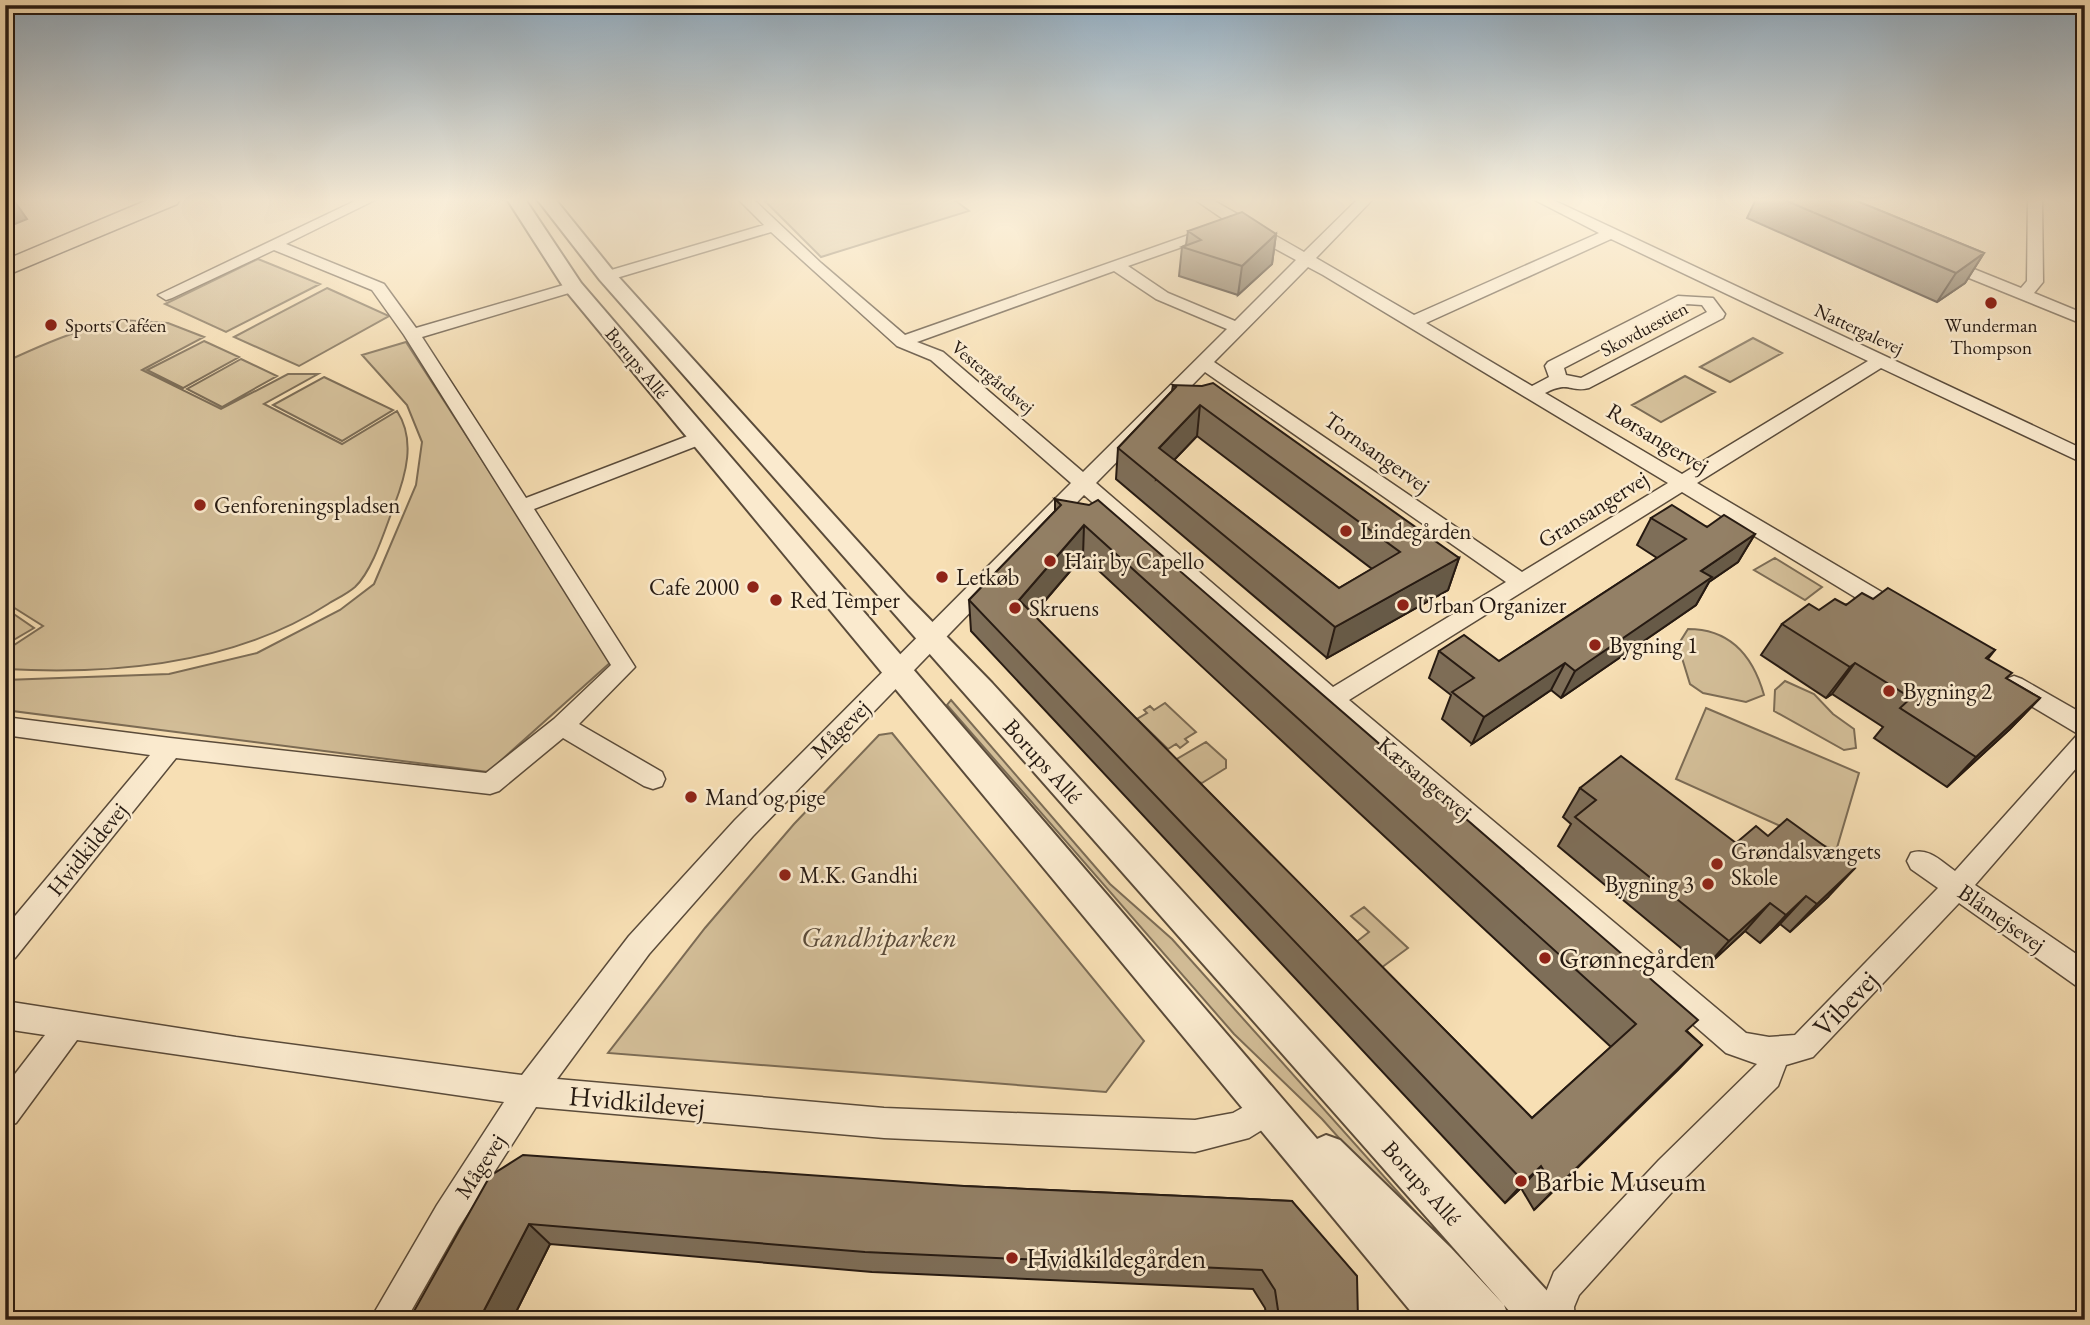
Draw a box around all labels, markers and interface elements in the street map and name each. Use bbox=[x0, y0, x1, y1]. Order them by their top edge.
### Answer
street label: Skovduestien bbox=[1596, 295, 1692, 363]
marker: Wunderman Thompson bbox=[1983, 295, 1999, 311]
street label: Nattergalevej bbox=[1810, 297, 1908, 361]
place label: Sports Caféen bbox=[65, 313, 167, 338]
place label: Wunderman Thompson bbox=[1944, 313, 2038, 360]
marker: Sports Caféen bbox=[43, 317, 59, 333]
street label: Borups Allé bbox=[600, 322, 674, 404]
street label: Vestergårdsvej bbox=[946, 335, 1040, 419]
street label: Rørsangervej bbox=[1601, 396, 1715, 480]
street label: Tornsangervej bbox=[1318, 404, 1436, 500]
street label: Gransangervej bbox=[1532, 463, 1654, 555]
place label: Genforeningspladsen bbox=[214, 490, 400, 520]
marker: Genforeningspladsen bbox=[192, 497, 208, 513]
place label: Lindegården bbox=[1360, 516, 1471, 546]
marker: Lindegården bbox=[1338, 523, 1354, 539]
place label: Hair by Capello bbox=[1064, 546, 1205, 576]
marker: Hair by Capello bbox=[1042, 553, 1058, 569]
place label: Letkøb bbox=[956, 562, 1020, 592]
marker: Letkøb bbox=[934, 569, 950, 585]
place label: Cafe 2000 bbox=[649, 572, 739, 602]
marker: Cafe 2000 bbox=[745, 579, 761, 595]
place label: Red Temper bbox=[790, 585, 900, 615]
place label: Urban Organizer bbox=[1417, 590, 1567, 620]
marker: Red Temper bbox=[768, 592, 784, 608]
place label: Skruens bbox=[1029, 593, 1099, 623]
marker: Urban Organizer bbox=[1395, 597, 1411, 613]
marker: Skruens bbox=[1007, 600, 1023, 616]
place label: Bygning 1 bbox=[1609, 630, 1698, 660]
marker: Bygning 1 bbox=[1587, 637, 1603, 653]
place label: Bygning 2 bbox=[1903, 676, 1992, 706]
marker: Bygning 2 bbox=[1881, 683, 1897, 699]
street label: Mågevej bbox=[804, 693, 876, 765]
street label: Borups Allé bbox=[997, 712, 1089, 810]
street label: Kærsangervej bbox=[1371, 729, 1479, 827]
place label: Mand og pige bbox=[705, 782, 825, 812]
marker: Mand og pige bbox=[683, 789, 699, 805]
street label: Hvidkildevej bbox=[40, 796, 134, 902]
place label: Grøndalsvængets Skole bbox=[1731, 836, 1881, 892]
marker: Grøndalsvængets Skole bbox=[1709, 856, 1725, 872]
place label: M.K. Gandhi bbox=[799, 860, 918, 890]
marker: M.K. Gandhi bbox=[777, 867, 793, 883]
place label: Bygning 3 bbox=[1605, 869, 1694, 899]
marker: Bygning 3 bbox=[1700, 876, 1716, 892]
street label: Blåmejsevej bbox=[1952, 877, 2052, 959]
park label: Gandhiparken bbox=[801, 919, 957, 955]
place label: Grønnegården bbox=[1559, 940, 1716, 976]
marker: Grønnegården bbox=[1537, 950, 1553, 966]
street label: Vibevej bbox=[1805, 962, 1885, 1044]
street label: Hvidkildevej bbox=[567, 1077, 707, 1125]
street label: Mågevej bbox=[448, 1128, 512, 1204]
street label: Borups Allé bbox=[1376, 1134, 1468, 1232]
place label: Barbie Museum bbox=[1535, 1163, 1706, 1199]
marker: Barbie Museum bbox=[1513, 1173, 1529, 1189]
place label: Hvidkildegården bbox=[1026, 1240, 1207, 1276]
marker: Hvidkildegården bbox=[1004, 1250, 1020, 1266]

